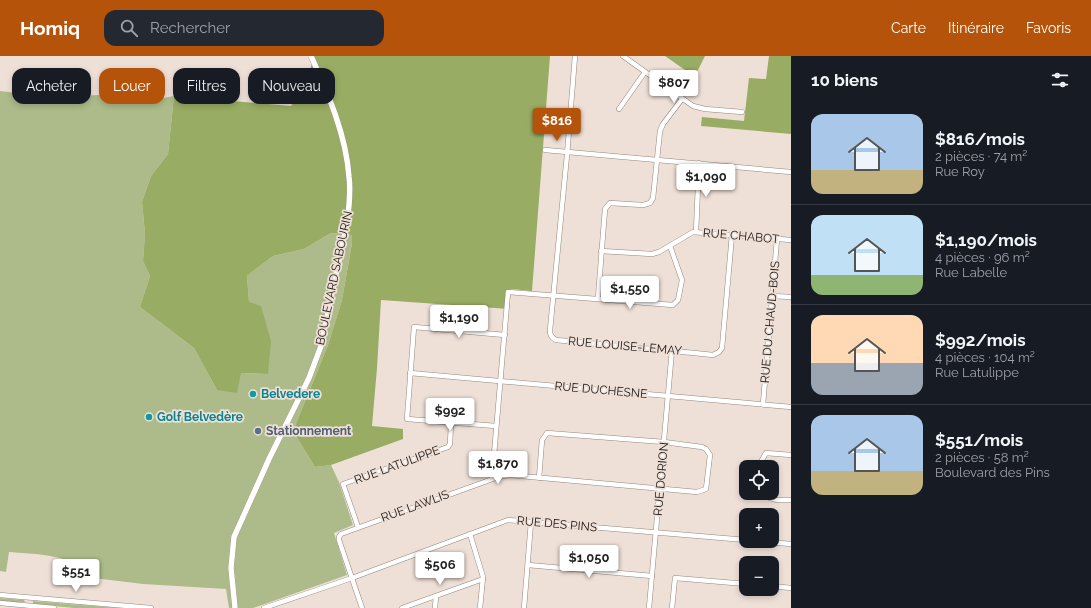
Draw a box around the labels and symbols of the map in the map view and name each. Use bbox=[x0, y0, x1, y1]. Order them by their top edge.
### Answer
pin: $807 bbox=[650, 70, 698, 104]
pin: $816 bbox=[533, 108, 581, 142]
pin: $1,090 bbox=[673, 164, 739, 198]
street label: BOULEVARD SABOURIN bbox=[313, 210, 355, 346]
street label: RUE CHABOT bbox=[702, 226, 780, 246]
street label: RUE DU CHAUD-BOIS bbox=[758, 260, 782, 384]
pin: $1,550 bbox=[597, 276, 663, 310]
pin: $1,190 bbox=[426, 305, 492, 339]
street label: RUE LOUISE-LEMAY bbox=[567, 334, 683, 358]
street label: RUE DUCHESNE bbox=[554, 379, 648, 401]
place label: Belvedere bbox=[261, 387, 320, 401]
marker: Belvedere bbox=[248, 389, 258, 399]
pin: $992 bbox=[426, 398, 474, 432]
place label: Golf Belvedère bbox=[157, 410, 243, 424]
marker: Golf Belvedère bbox=[144, 412, 154, 422]
place label: Stationnement bbox=[266, 424, 352, 438]
marker: Stationnement bbox=[253, 426, 263, 436]
street label: RUE DORION bbox=[651, 442, 671, 516]
street label: RUE LATULIPPE bbox=[352, 443, 442, 487]
pin: $1,870 bbox=[465, 451, 531, 485]
street label: RUE LAWLIS bbox=[379, 487, 451, 525]
street label: RUE DES PINS bbox=[516, 514, 598, 534]
pin: $1,050 bbox=[556, 545, 622, 579]
pin: $506 bbox=[416, 552, 464, 586]
pin: $551 bbox=[52, 559, 100, 593]

